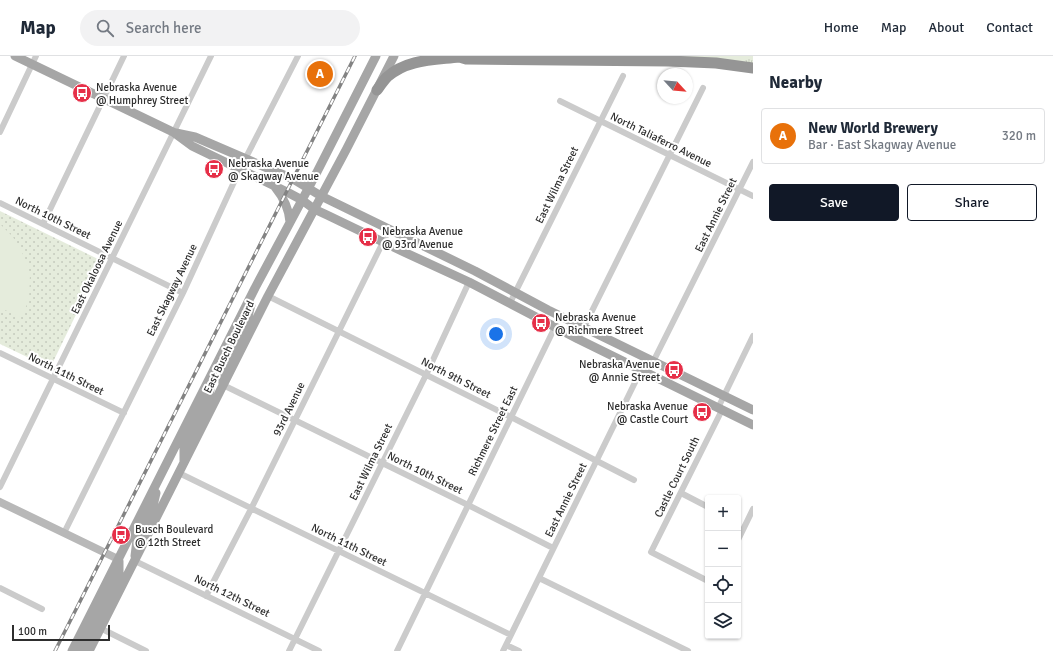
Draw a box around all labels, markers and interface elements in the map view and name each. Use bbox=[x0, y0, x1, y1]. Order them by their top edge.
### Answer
search box bbox=[80, 10, 360, 46]
text: Map bbox=[20, 16, 56, 40]
icon: search bbox=[94, 17, 116, 39]
text: Search here bbox=[126, 19, 201, 37]
text: Home bbox=[824, 19, 859, 36]
text: Map bbox=[881, 19, 906, 36]
text: About bbox=[928, 19, 964, 36]
text: Contact bbox=[986, 19, 1033, 36]
pin: A bbox=[307, 59, 333, 89]
north arrow bbox=[657, 68, 693, 104]
text: Nearby bbox=[769, 72, 822, 93]
place label: Nebraska Avenue @ Humphrey Street bbox=[96, 81, 188, 107]
bus stop icon: Nebraska Avenue @ Humphrey Street bbox=[71, 82, 93, 104]
street label: North Taliaferro Avenue bbox=[608, 110, 714, 170]
text: New World Brewery bbox=[808, 119, 938, 137]
text: A bbox=[779, 128, 787, 144]
text: 320 m bbox=[1002, 128, 1036, 144]
text: Bar · East Skagway Avenue bbox=[808, 137, 956, 153]
street label: East Wilma Street bbox=[533, 144, 581, 226]
place label: Nebraska Avenue @ Skagway Avenue bbox=[228, 157, 319, 183]
bus stop icon: Nebraska Avenue @ Skagway Avenue bbox=[203, 158, 225, 180]
street label: East Annie Street bbox=[692, 176, 740, 254]
button: Save bbox=[769, 184, 899, 221]
button: Share bbox=[907, 184, 1037, 221]
street label: North 10th Street bbox=[13, 194, 93, 242]
street label: East Okaloosa Avenue bbox=[69, 218, 125, 316]
place label: Nebraska Avenue @ 93rd Avenue bbox=[382, 225, 463, 251]
bus stop icon: Nebraska Avenue @ 93rd Avenue bbox=[357, 226, 379, 248]
street label: East Skagway Avenue bbox=[144, 242, 200, 338]
street label: East Busch Boulevard bbox=[201, 299, 257, 395]
place label: Nebraska Avenue @ Richmere Street bbox=[555, 311, 643, 337]
bus stop icon: Nebraska Avenue @ Richmere Street bbox=[530, 312, 552, 334]
your location bbox=[486, 324, 506, 344]
street label: North 11th Street bbox=[26, 350, 106, 398]
street label: North 9th Street bbox=[419, 355, 493, 401]
place label: Nebraska Avenue @ Annie Street bbox=[579, 358, 660, 384]
bus stop icon: Nebraska Avenue @ Annie Street bbox=[663, 359, 685, 381]
street label: 93rd Avenue bbox=[270, 380, 308, 438]
street label: Richmere Street East bbox=[466, 384, 520, 478]
place label: Nebraska Avenue @ Castle Court bbox=[607, 400, 688, 426]
bus stop icon: Nebraska Avenue @ Castle Court bbox=[691, 401, 713, 423]
street label: East Wilma Street bbox=[347, 421, 395, 503]
street label: Castle Court South bbox=[652, 434, 702, 520]
street label: North 10th Street bbox=[385, 449, 465, 497]
street label: East Annie Street bbox=[542, 461, 590, 539]
map controls bbox=[705, 495, 741, 639]
button: + bbox=[705, 495, 741, 531]
street label: North 11th Street bbox=[309, 521, 389, 569]
place label: Busch Boulevard @ 12th Street bbox=[135, 523, 213, 549]
bus stop icon: Busch Boulevard @ 12th Street bbox=[110, 524, 132, 546]
button: − bbox=[705, 531, 741, 567]
button: locate bbox=[705, 567, 741, 603]
street label: North 12th Street bbox=[192, 572, 272, 620]
button: layers bbox=[705, 603, 741, 639]
scale bar bbox=[12, 623, 110, 642]
text: 100 m bbox=[18, 625, 47, 638]

